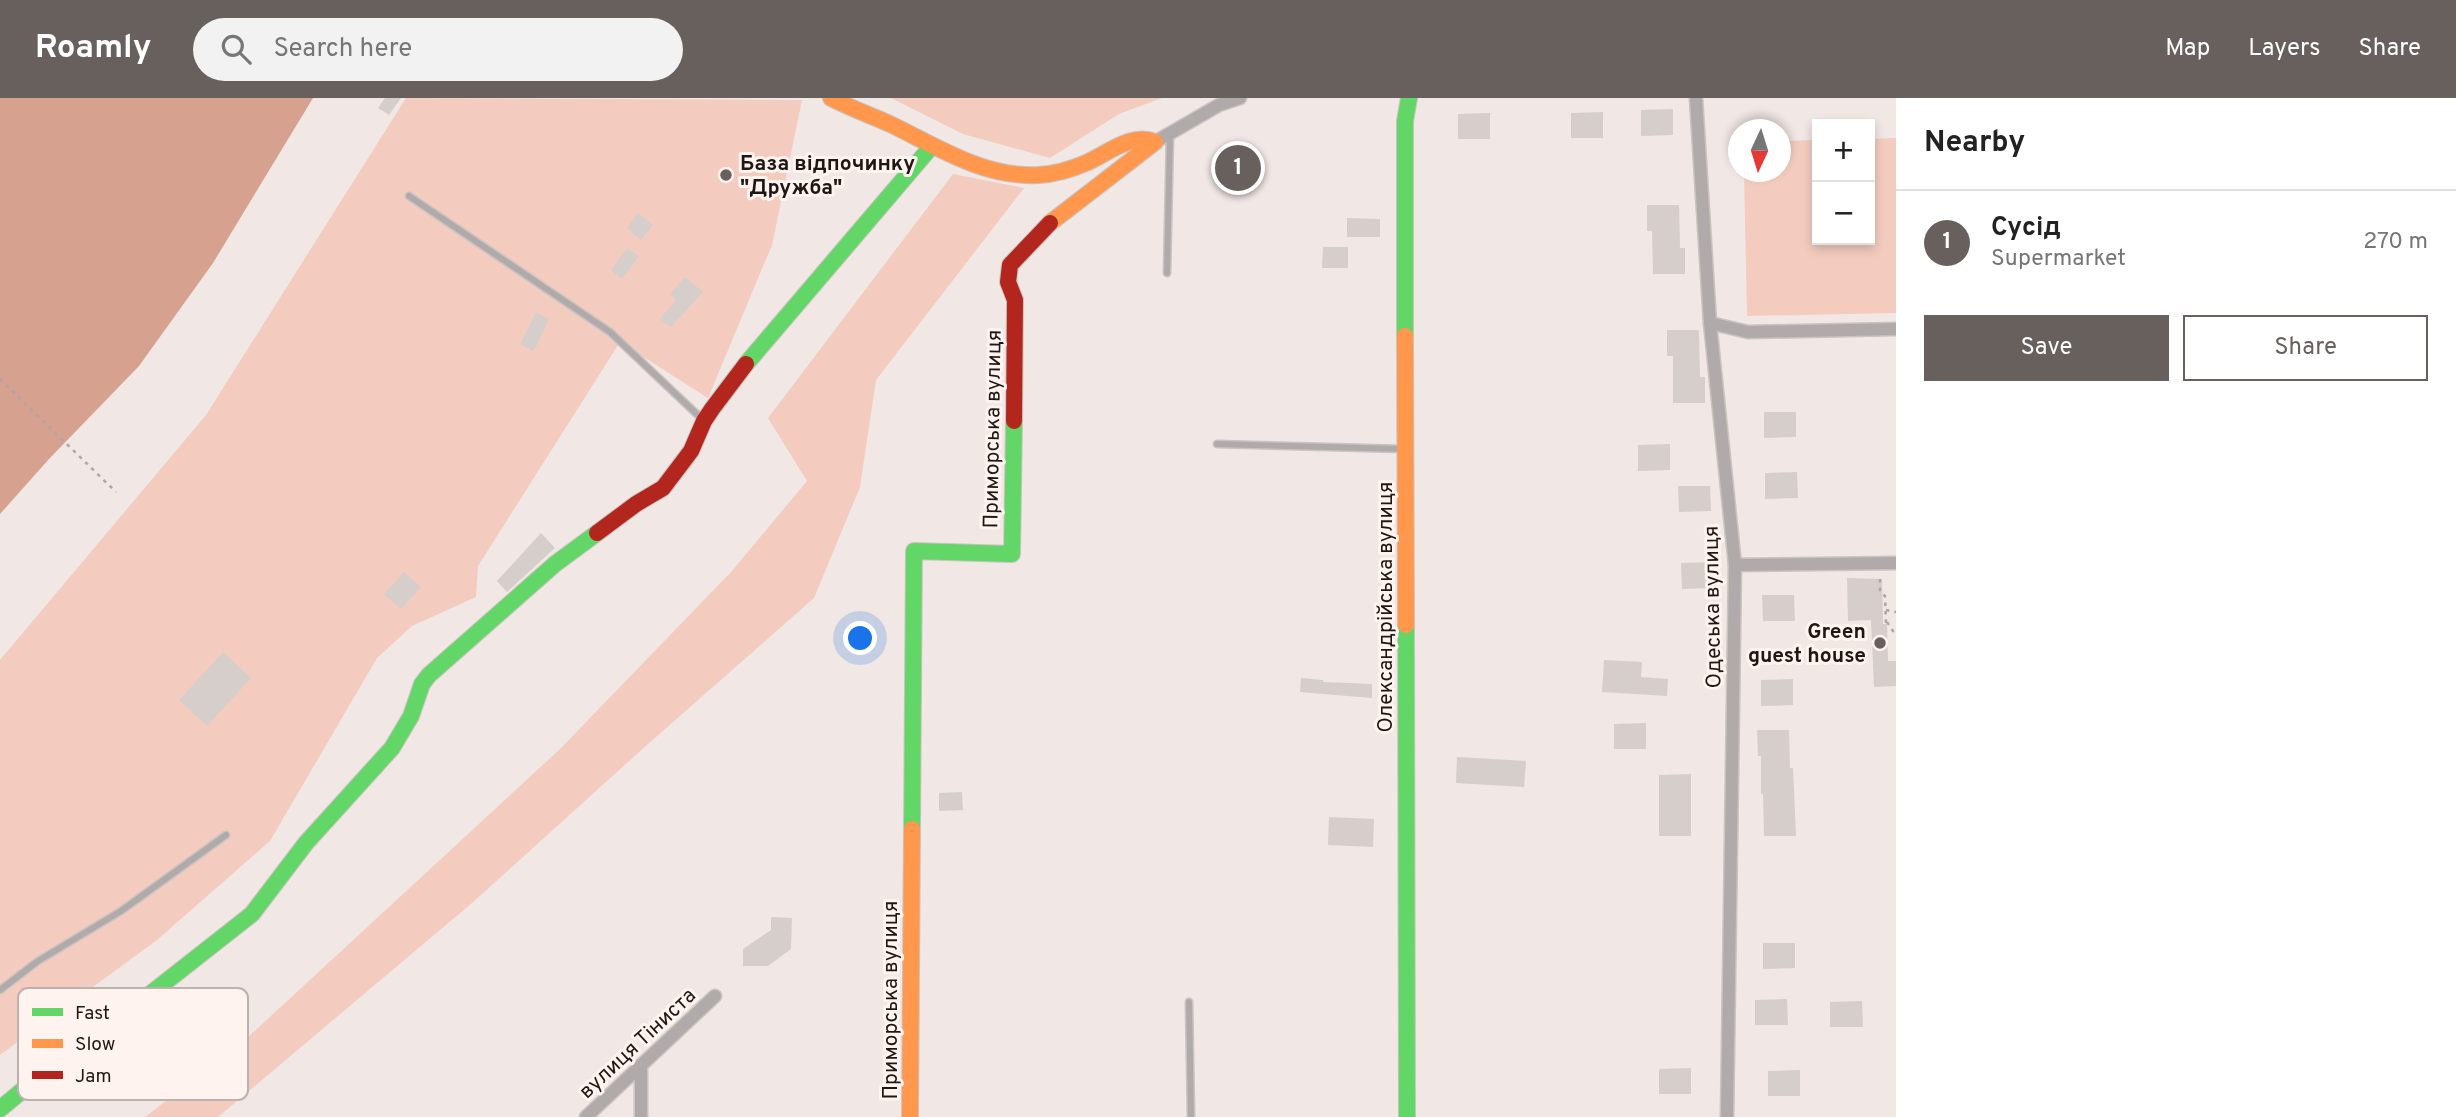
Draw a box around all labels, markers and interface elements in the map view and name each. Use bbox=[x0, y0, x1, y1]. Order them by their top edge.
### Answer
search box bbox=[193, 18, 683, 81]
text: Roamly bbox=[35, 28, 151, 70]
icon: search bbox=[217, 30, 255, 68]
text: Search here bbox=[273, 33, 412, 66]
text: Map bbox=[2165, 34, 2210, 64]
text: Layers bbox=[2248, 34, 2320, 64]
text: Share bbox=[2358, 34, 2421, 64]
north arrow bbox=[1728, 119, 1791, 182]
map controls bbox=[1812, 119, 1875, 245]
button: + bbox=[1812, 119, 1875, 182]
text: Nearby bbox=[1924, 125, 2025, 162]
pin: 1 bbox=[1215, 142, 1261, 194]
place label: База відпочинку "Дружба" bbox=[740, 151, 915, 202]
marker: База відпочинку "Дружба" bbox=[718, 167, 734, 183]
button: − bbox=[1812, 182, 1875, 245]
text: Сусід bbox=[1991, 212, 2061, 245]
text: 1 bbox=[1942, 228, 1952, 257]
text: 270 m bbox=[2363, 228, 2428, 257]
text: Supermarket bbox=[1991, 245, 2126, 274]
button: Save bbox=[1924, 315, 2169, 381]
button: Share bbox=[2183, 315, 2428, 381]
street label: Приморська вулиця bbox=[978, 329, 1009, 529]
street label: Олександрійська вулиця bbox=[1373, 482, 1400, 733]
street label: Одеська вулиця bbox=[1699, 525, 1728, 688]
place label: Green guest house bbox=[1748, 619, 1866, 670]
your location bbox=[843, 621, 877, 655]
marker: Green guest house bbox=[1872, 635, 1888, 651]
street label: Приморська вулиця bbox=[878, 901, 905, 1099]
street label: вулиця Тіниста bbox=[574, 983, 702, 1105]
legend bbox=[18, 988, 248, 1100]
text: Fast bbox=[75, 1002, 110, 1026]
text: Slow bbox=[75, 1033, 115, 1057]
text: Jam bbox=[75, 1065, 112, 1089]

